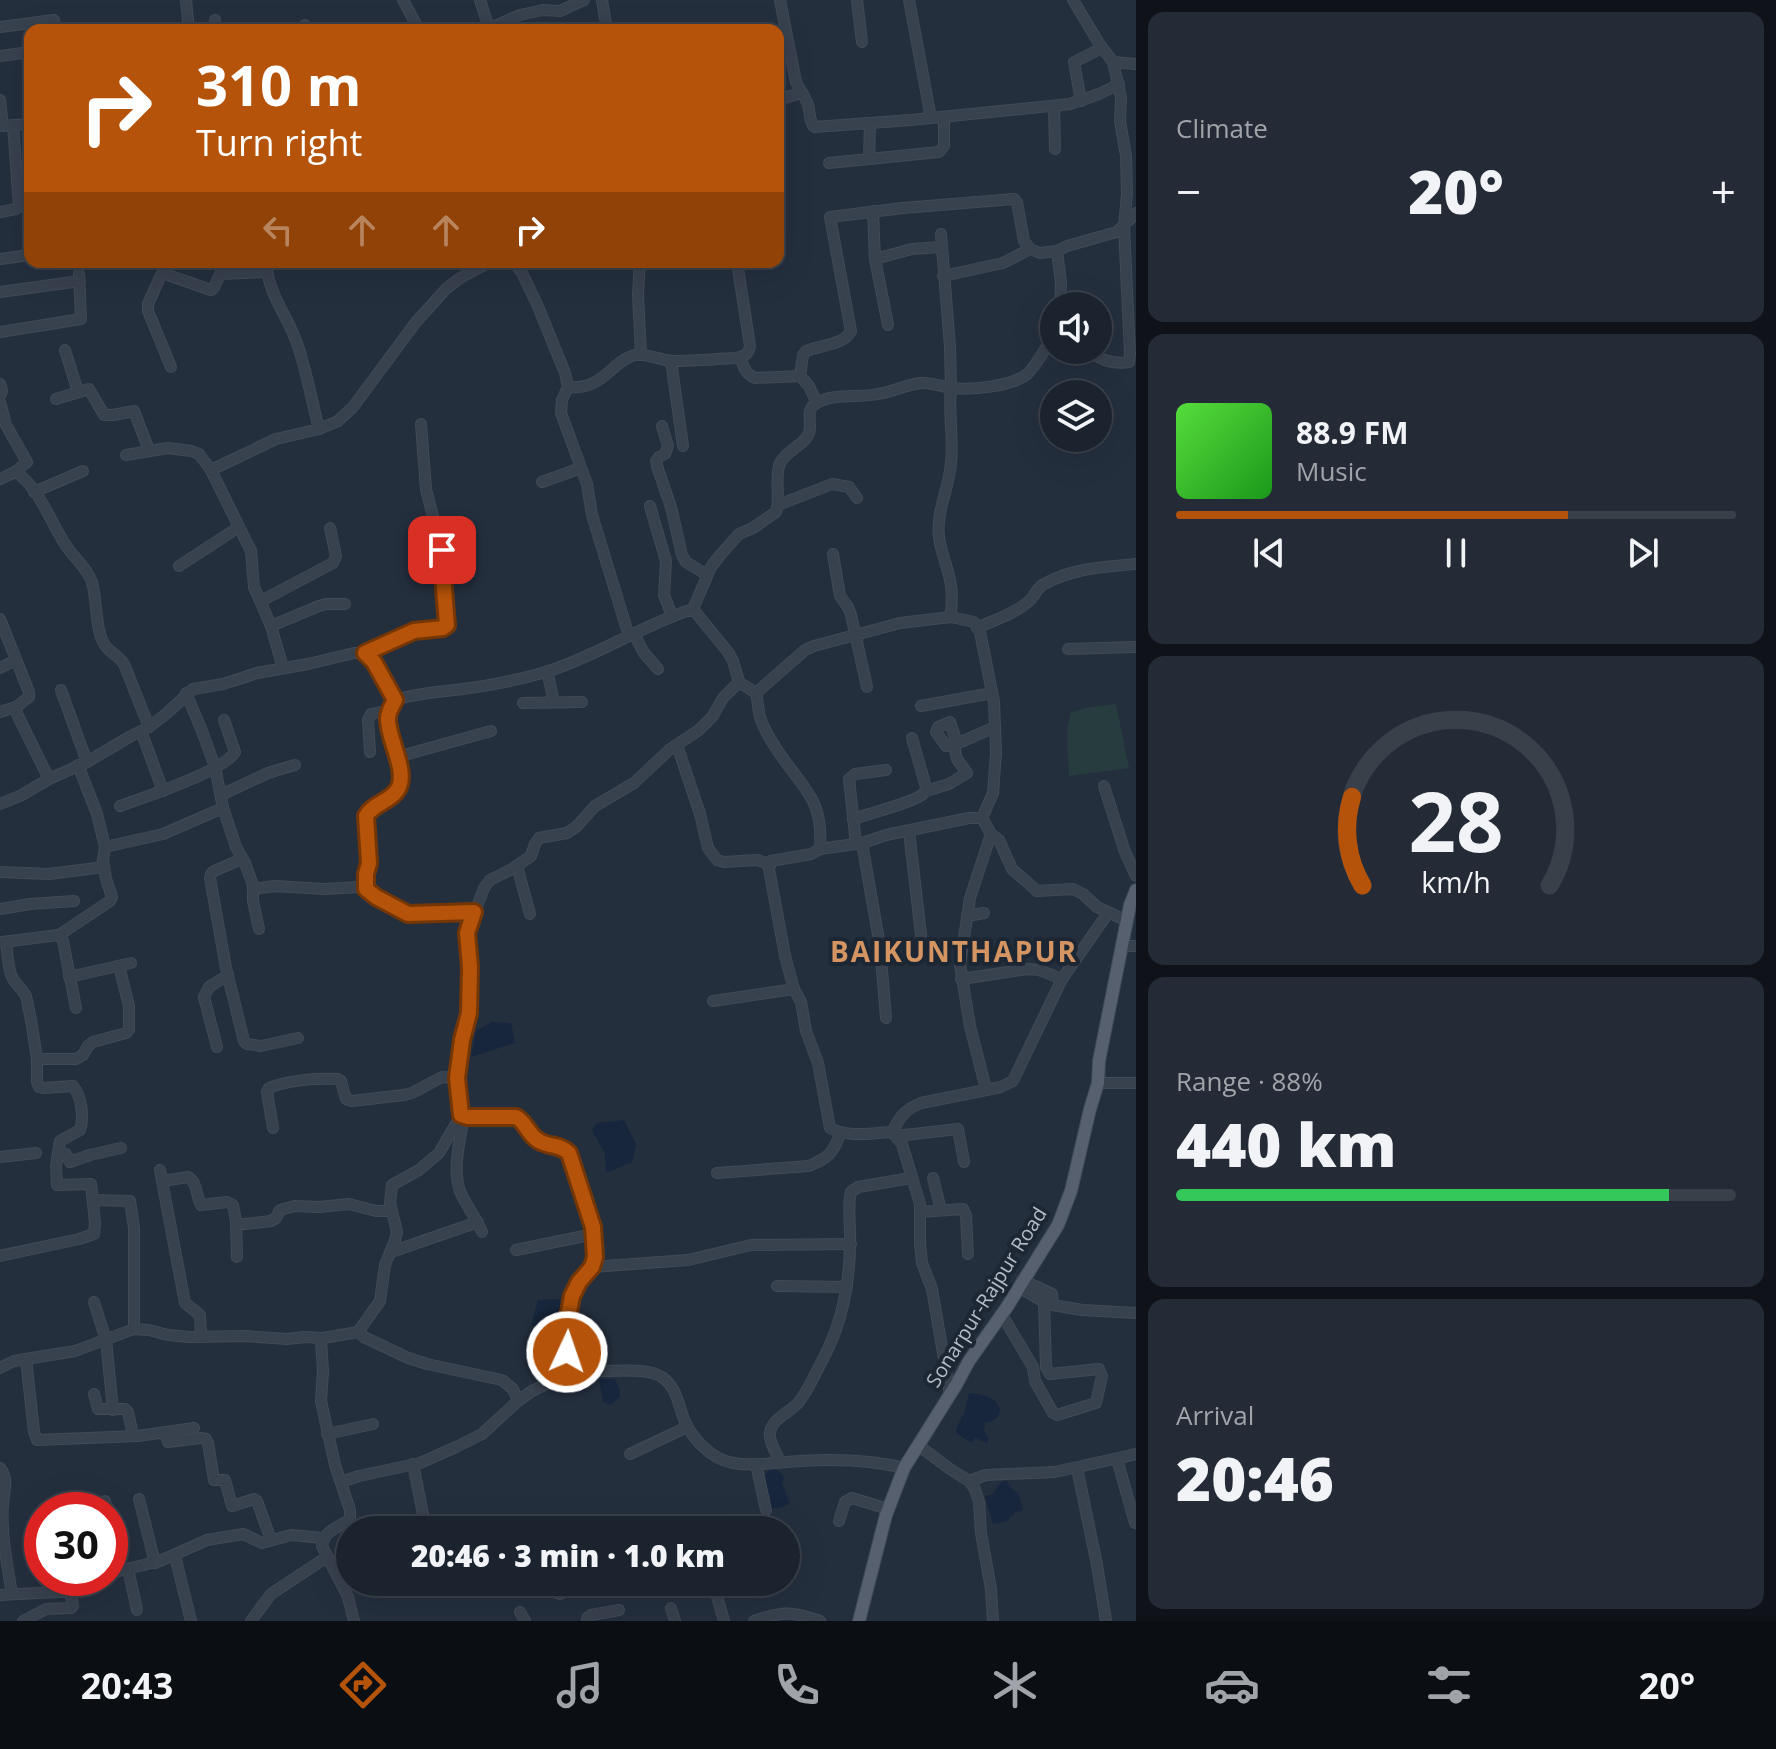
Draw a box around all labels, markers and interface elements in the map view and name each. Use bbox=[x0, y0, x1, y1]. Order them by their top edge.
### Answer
text: 310 m bbox=[196, 46, 362, 122]
icon: right bbox=[64, 56, 168, 160]
text: Climate bbox=[1176, 110, 1268, 146]
text: Turn right bbox=[196, 118, 362, 167]
text: 20° bbox=[1408, 150, 1504, 232]
text: − bbox=[1176, 161, 1201, 221]
text: + bbox=[1711, 161, 1736, 221]
icon: left bbox=[256, 208, 300, 252]
icon: ahead bbox=[340, 208, 384, 252]
icon: ahead bbox=[424, 208, 468, 252]
icon: right bbox=[508, 208, 552, 252]
map controls bbox=[1040, 292, 1112, 452]
button: sound bbox=[1040, 292, 1112, 364]
button: layers bbox=[1040, 380, 1112, 452]
text: 88.9 FM bbox=[1296, 412, 1409, 453]
text: Music bbox=[1296, 453, 1367, 489]
pin bbox=[408, 516, 476, 584]
icon: arrive bbox=[420, 528, 464, 572]
icon: previous bbox=[1247, 531, 1291, 575]
icon: pause bbox=[1434, 531, 1478, 575]
icon: next bbox=[1621, 531, 1665, 575]
text: 28 bbox=[1408, 763, 1504, 876]
text: km/h bbox=[1421, 863, 1491, 902]
district label: BAIKUNTHAPUR bbox=[830, 932, 1078, 970]
text: Range · 88% bbox=[1176, 1063, 1323, 1099]
text: 440 km bbox=[1176, 1103, 1397, 1185]
street label: Sonarpur-Rajpur Road bbox=[920, 1202, 1052, 1392]
position arrow bbox=[525, 1310, 609, 1394]
text: Arrival bbox=[1176, 1397, 1254, 1433]
text: 20:46 bbox=[1176, 1437, 1334, 1519]
speed limit sign: 30 bbox=[24, 1492, 128, 1596]
text: 20:46 · 3 min · 1.0 km bbox=[411, 1535, 725, 1576]
icon: directions bbox=[335, 1657, 391, 1713]
icon: music bbox=[552, 1657, 608, 1713]
icon: phone bbox=[769, 1657, 825, 1713]
icon: climate bbox=[987, 1657, 1043, 1713]
icon: car bbox=[1204, 1657, 1260, 1713]
icon: filters bbox=[1421, 1657, 1477, 1713]
text: 20:43 bbox=[81, 1661, 173, 1710]
text: 20° bbox=[1639, 1661, 1695, 1710]

